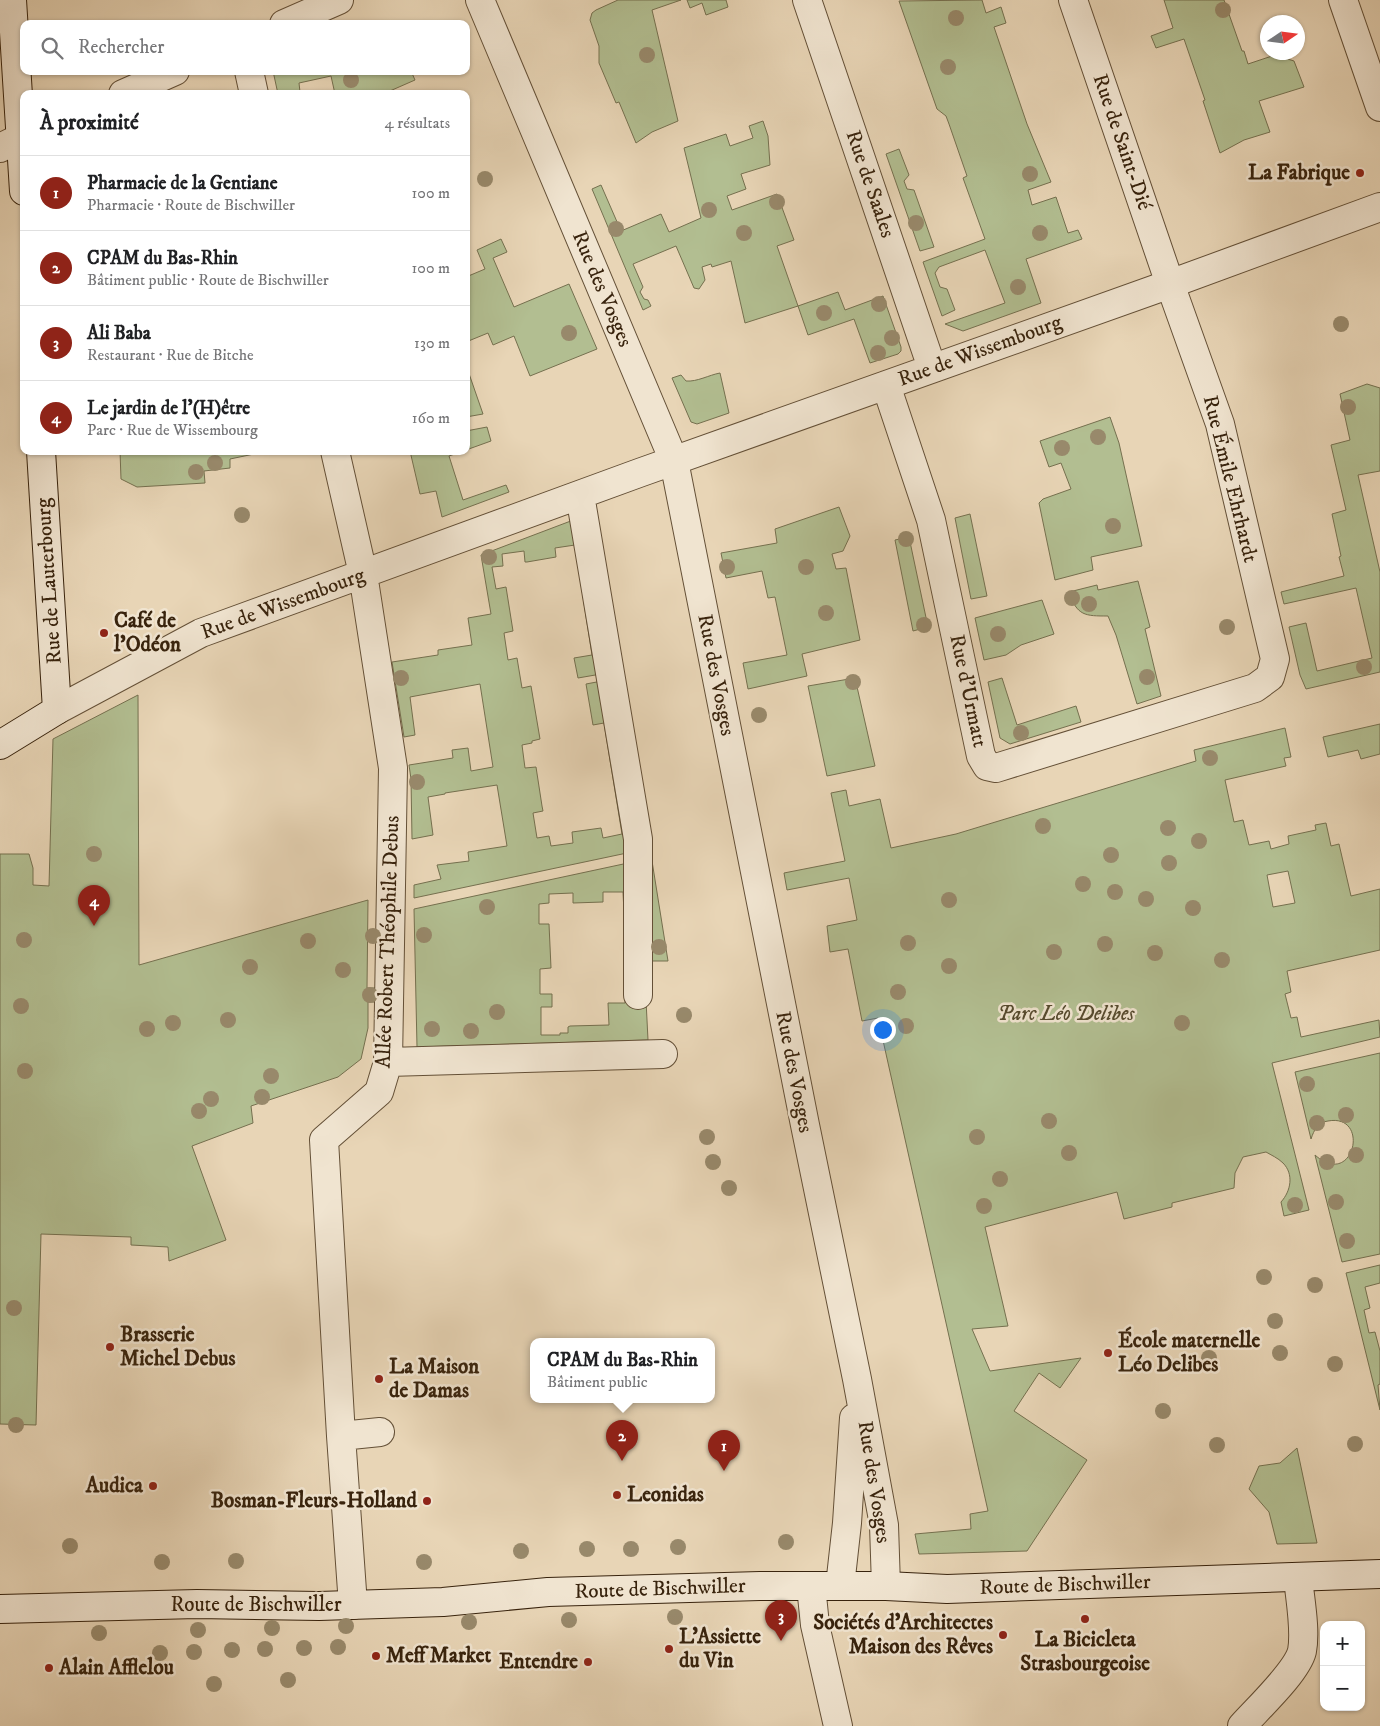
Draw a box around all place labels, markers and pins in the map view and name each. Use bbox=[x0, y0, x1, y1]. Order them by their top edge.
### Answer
place label: La Fabrique bbox=[1248, 160, 1350, 186]
marker: La Fabrique bbox=[1354, 167, 1366, 179]
place label: Café de l'Odéon bbox=[113, 608, 182, 658]
marker: Café de l'Odéon bbox=[98, 627, 110, 639]
pin: 4 bbox=[78, 885, 110, 926]
place label: Brasserie Michel Debus bbox=[120, 1322, 235, 1372]
place label: École maternelle Léo Delibes bbox=[1118, 1326, 1261, 1378]
marker: Brasserie Michel Debus bbox=[104, 1341, 116, 1353]
marker: École maternelle Léo Delibes bbox=[1102, 1347, 1114, 1359]
place label: La Maison de Damas bbox=[389, 1354, 480, 1404]
marker: La Maison de Damas bbox=[373, 1373, 385, 1385]
pin: 2 bbox=[606, 1420, 638, 1461]
pin: 1 bbox=[708, 1430, 740, 1471]
place label: Audica bbox=[85, 1473, 144, 1499]
marker: Audica bbox=[147, 1480, 159, 1492]
place label: Leonidas bbox=[627, 1482, 704, 1508]
place label: Bosman-Fleurs-Holland bbox=[211, 1488, 418, 1514]
marker: Leonidas bbox=[611, 1489, 623, 1501]
marker: Bosman-Fleurs-Holland bbox=[421, 1495, 433, 1507]
pin: 3 bbox=[765, 1600, 797, 1641]
place label: Sociétés d'Architectes Maison des Rêves bbox=[813, 1610, 993, 1660]
marker: La Bicicleta Strasbourgeoise bbox=[1079, 1613, 1091, 1625]
place label: L'Assiette du Vin bbox=[679, 1624, 761, 1674]
place label: La Bicicleta Strasbourgeoise bbox=[1020, 1627, 1150, 1677]
marker: Sociétés d'Architectes Maison des Rêves bbox=[997, 1629, 1009, 1641]
place label: Meff Market bbox=[386, 1643, 492, 1669]
marker: L'Assiette du Vin bbox=[663, 1643, 675, 1655]
place label: Entendre bbox=[499, 1649, 578, 1675]
marker: Meff Market bbox=[370, 1650, 382, 1662]
place label: Alain Afflelou bbox=[58, 1655, 174, 1681]
marker: Entendre bbox=[582, 1656, 594, 1668]
marker: Alain Afflelou bbox=[43, 1662, 55, 1674]

